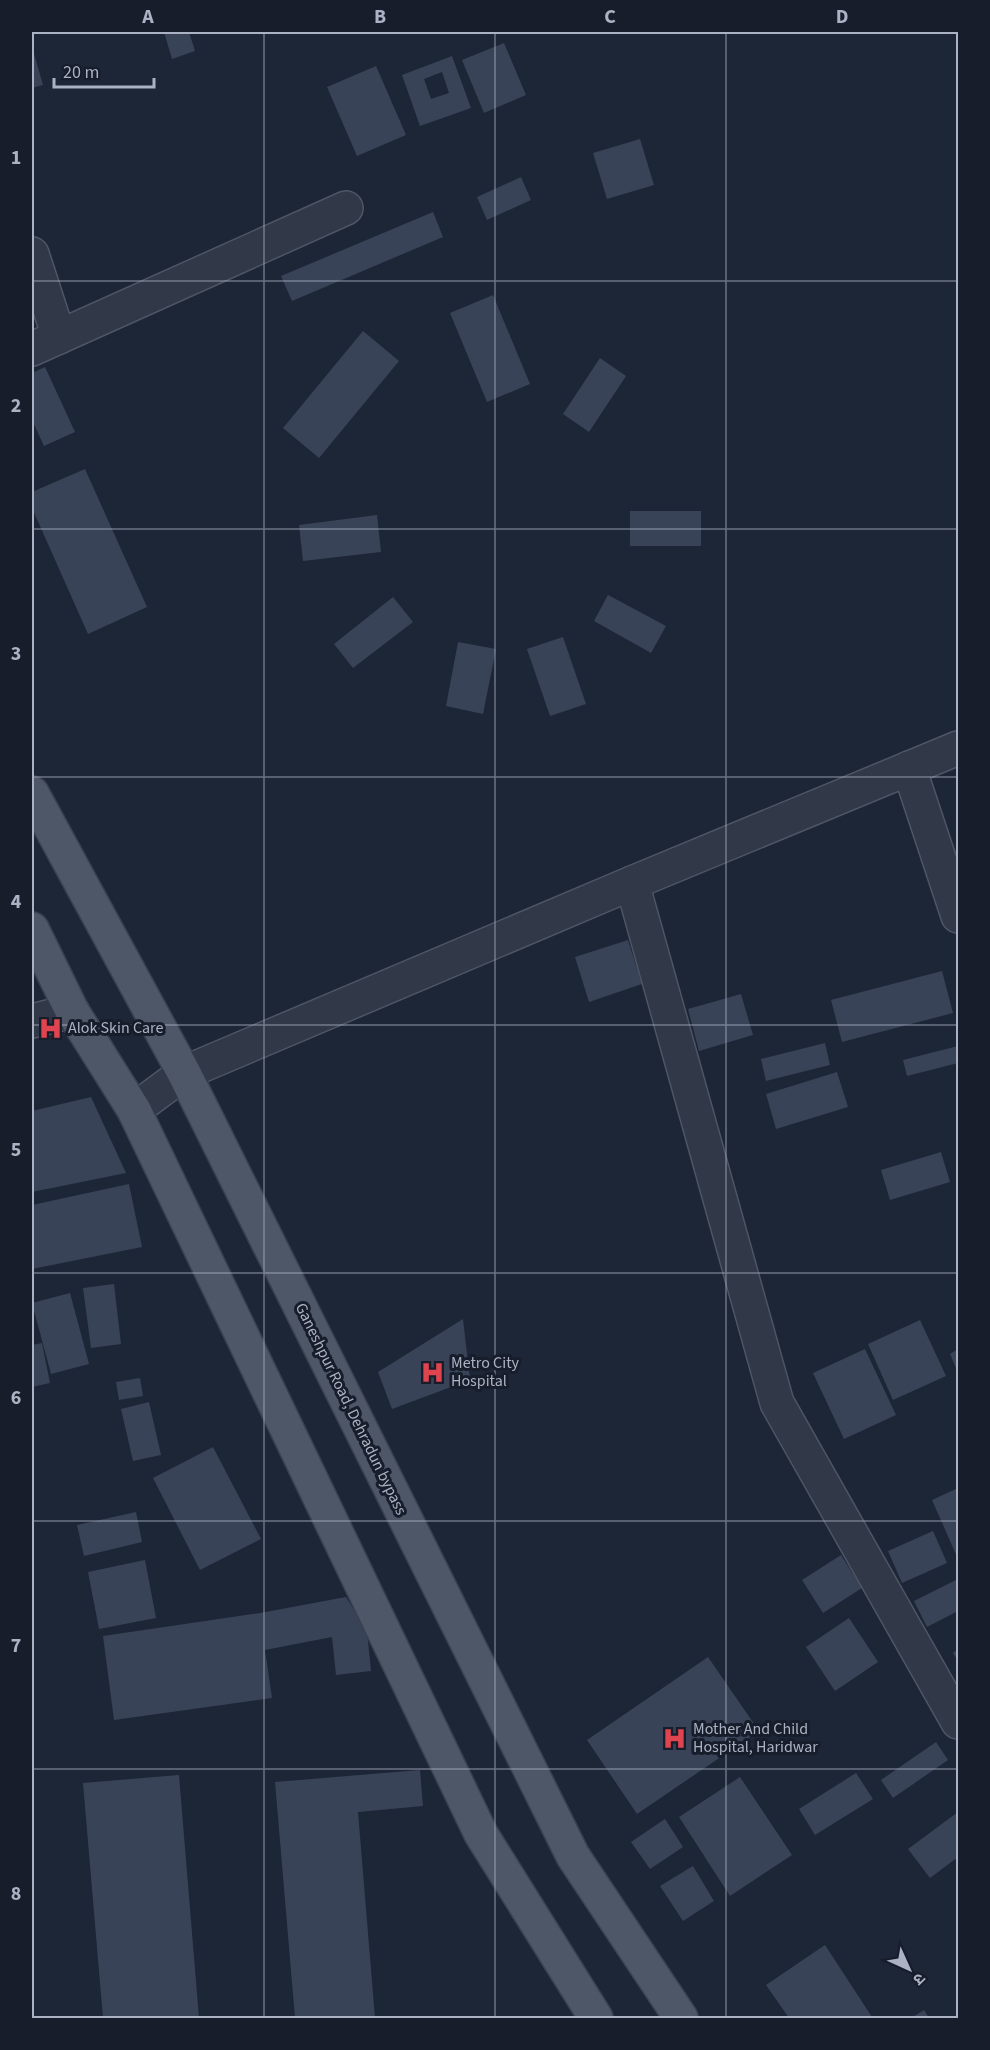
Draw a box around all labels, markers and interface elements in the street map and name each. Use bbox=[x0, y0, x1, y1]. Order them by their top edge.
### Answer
text: A bbox=[141, 3, 154, 31]
text: B bbox=[374, 3, 386, 31]
text: C bbox=[604, 3, 616, 31]
text: D bbox=[836, 3, 848, 31]
scale bar bbox=[54, 51, 154, 89]
text: 20 m bbox=[63, 60, 99, 85]
text: 1 bbox=[11, 144, 21, 172]
text: 2 bbox=[11, 392, 21, 420]
text: 3 bbox=[11, 640, 21, 668]
text: 4 bbox=[11, 888, 22, 916]
hospital icon: Alok Skin Care bbox=[37, 1015, 63, 1041]
place label: Alok Skin Care bbox=[68, 1017, 164, 1039]
text: 5 bbox=[11, 1136, 21, 1164]
street label: Ganeshpur Road, Dehradun bypass bbox=[290, 1299, 412, 1519]
place label: Metro City Hospital bbox=[451, 1352, 520, 1392]
hospital icon: Metro City Hospital bbox=[420, 1359, 446, 1385]
text: 6 bbox=[11, 1384, 21, 1412]
text: 7 bbox=[11, 1632, 21, 1660]
place label: Mother And Child Hospital, Haridwar bbox=[693, 1718, 818, 1758]
hospital icon: Mother And Child Hospital, Haridwar bbox=[662, 1725, 688, 1751]
text: 8 bbox=[11, 1880, 21, 1908]
north arrow bbox=[879, 1939, 939, 1999]
text: उ bbox=[907, 1968, 930, 1990]

